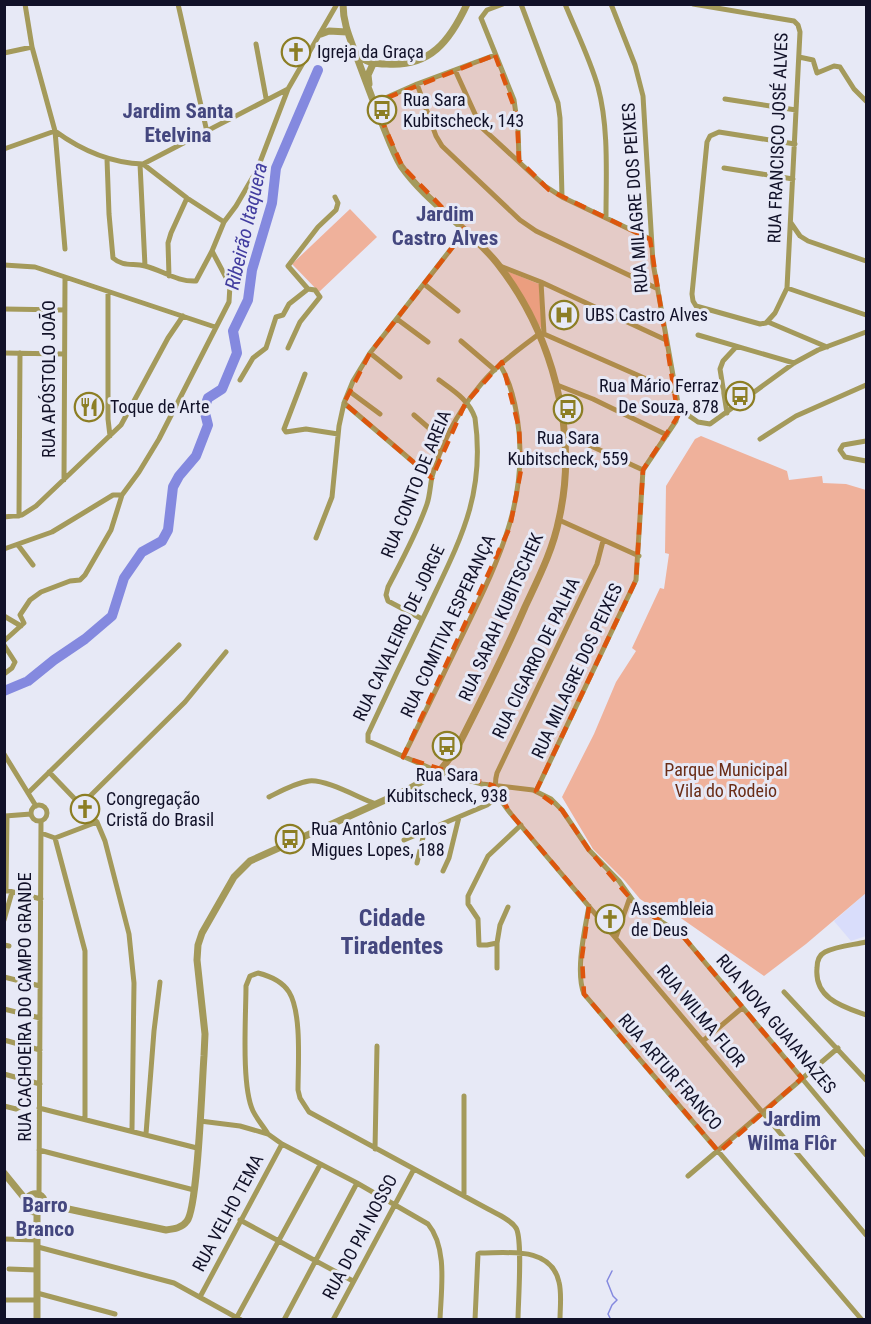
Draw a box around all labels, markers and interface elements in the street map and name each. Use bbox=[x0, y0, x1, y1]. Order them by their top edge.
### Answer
street label: RUA FRANCISCO JOSÉ ALVES bbox=[763, 32, 792, 244]
church icon: Igreja da Graça bbox=[280, 36, 312, 68]
place label: Igreja da Graça bbox=[317, 41, 424, 62]
place label: Rua Sara Kubitscheck, 143 bbox=[403, 89, 524, 131]
bus stop icon: Rua Sara Kubitscheck, 143 bbox=[366, 94, 398, 126]
district label: Jardim Santa Etelvina bbox=[123, 99, 234, 147]
street label: RUA MILAGRE DOS PEIXES bbox=[617, 102, 652, 294]
water label: Ribeirão Itaquera bbox=[220, 160, 272, 292]
district label: Jardim Castro Alves bbox=[392, 202, 498, 250]
hospital icon: UBS Castro Alves bbox=[548, 299, 580, 331]
street label: RUA APÓSTOLO JOÃO bbox=[38, 300, 59, 458]
place label: UBS Castro Alves bbox=[585, 304, 708, 325]
place label: Rua Mário Ferraz De Souza, 878 bbox=[599, 375, 719, 417]
bus stop icon: Rua Mário Ferraz De Souza, 878 bbox=[724, 380, 756, 412]
restaurant icon: Toque de Arte bbox=[73, 391, 105, 423]
bus stop icon: Rua Sara Kubitscheck, 559 bbox=[552, 393, 584, 425]
place label: Toque de Arte bbox=[110, 396, 209, 417]
street label: RUA CONTO DE AREIA bbox=[376, 406, 455, 561]
place label: Rua Sara Kubitscheck, 559 bbox=[507, 427, 629, 469]
street label: RUA SARAH KUBITSCHEK bbox=[454, 529, 547, 704]
street label: RUA COMITIVA ESPERANÇA bbox=[396, 530, 499, 721]
street label: RUA CAVALEIRO DE JORGE bbox=[348, 541, 449, 724]
street label: RUA CIGARRO DE PALHA bbox=[487, 573, 584, 742]
street label: RUA MILAGRE DOS PEIXES bbox=[527, 580, 626, 762]
bus stop icon: Rua Sara Kubitscheck, 938 bbox=[431, 730, 463, 762]
park label: Parque Municipal Vila do Rodeio bbox=[664, 759, 788, 801]
place label: Rua Sara Kubitscheck, 938 bbox=[386, 764, 508, 806]
place label: Congregação Cristã do Brasil bbox=[106, 788, 214, 830]
church icon: Congregação Cristã do Brasil bbox=[69, 793, 101, 825]
place label: Rua Antônio Carlos Migues Lopes, 188 bbox=[311, 818, 447, 860]
bus stop icon: Rua Antônio Carlos Migues Lopes, 188 bbox=[274, 823, 306, 855]
street label: RUA CACHOEIRA DO CAMPO GRANDE bbox=[14, 872, 35, 1142]
place label: Assembleia de Deus bbox=[631, 898, 714, 940]
church icon: Assembleia de Deus bbox=[594, 903, 626, 935]
district label: Cidade Tiradentes bbox=[341, 904, 444, 960]
street label: RUA NOVA GUAIANAZES bbox=[712, 950, 841, 1097]
street label: RUA WILMA FLOR bbox=[653, 961, 750, 1071]
street label: RUA ARTUR FRANCO bbox=[614, 1009, 727, 1134]
district label: Jardim Wilma Flôr bbox=[747, 1107, 837, 1155]
street label: RUA VELHO TEMA bbox=[188, 1150, 268, 1275]
street label: RUA DO PAI NOSSO bbox=[318, 1171, 401, 1303]
district label: Barro Branco bbox=[16, 1193, 74, 1241]

